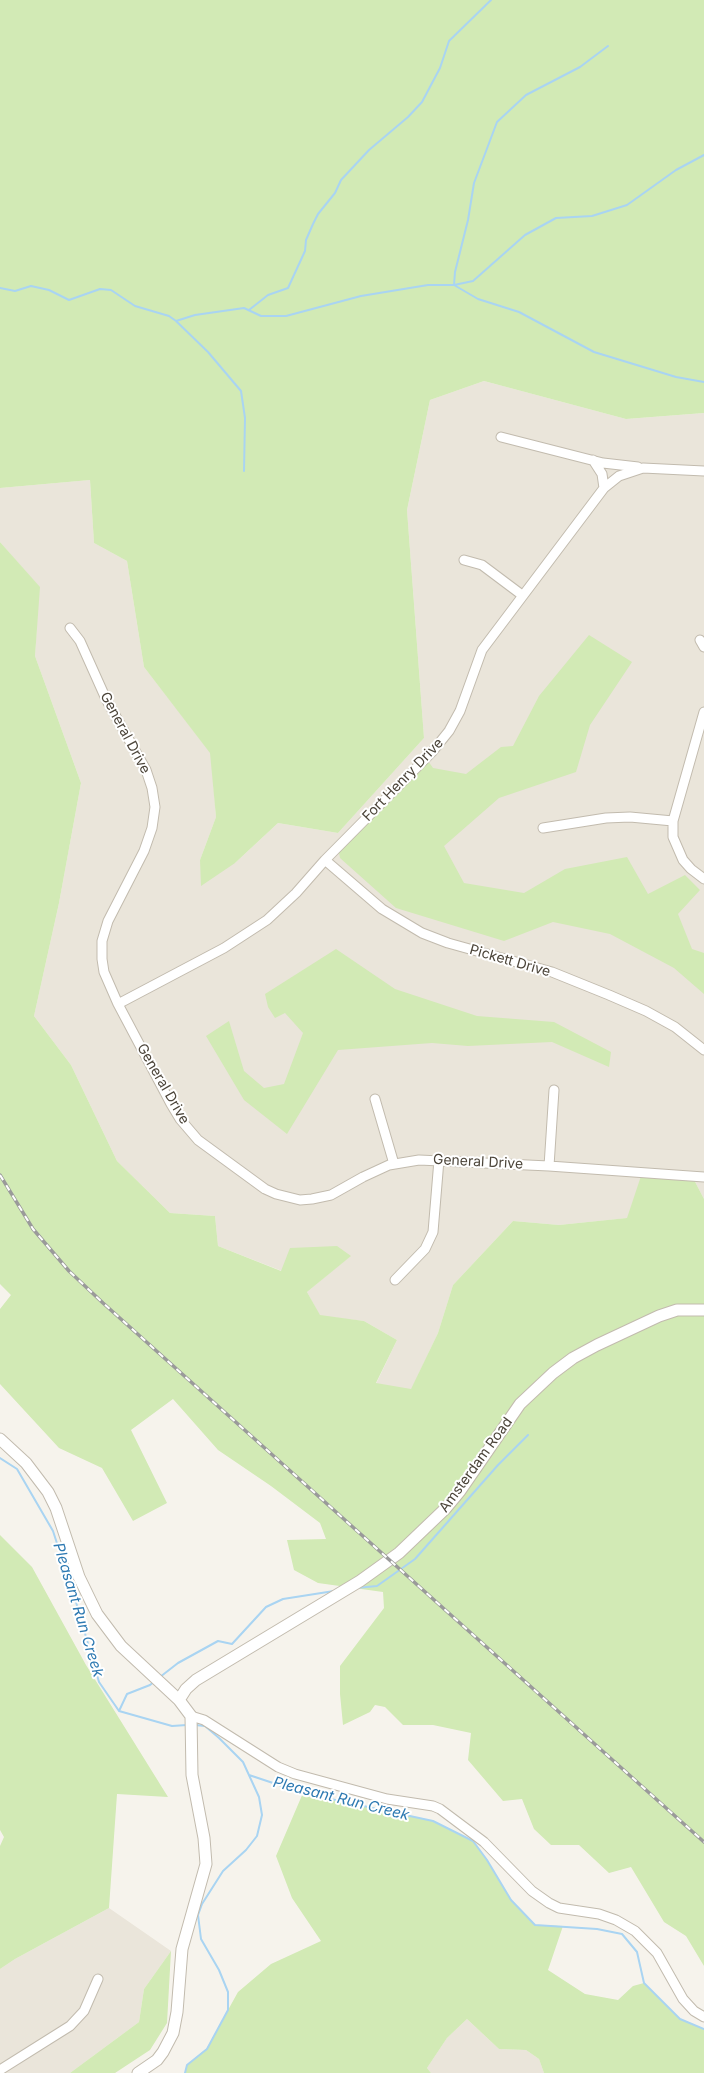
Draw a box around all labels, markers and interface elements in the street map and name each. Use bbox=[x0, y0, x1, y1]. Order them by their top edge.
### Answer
street label: General Drive bbox=[96, 689, 154, 777]
street label: Fort Henry Drive bbox=[359, 735, 447, 825]
street label: Pickett Drive bbox=[468, 941, 552, 981]
street label: General Drive bbox=[133, 1041, 193, 1127]
street label: General Drive bbox=[433, 1151, 523, 1173]
street label: Amsterdam Road bbox=[436, 1414, 516, 1516]
water label: Pleasant Run Creek bbox=[49, 1541, 107, 1679]
water label: Pleasant Run Creek bbox=[271, 1773, 411, 1825]

